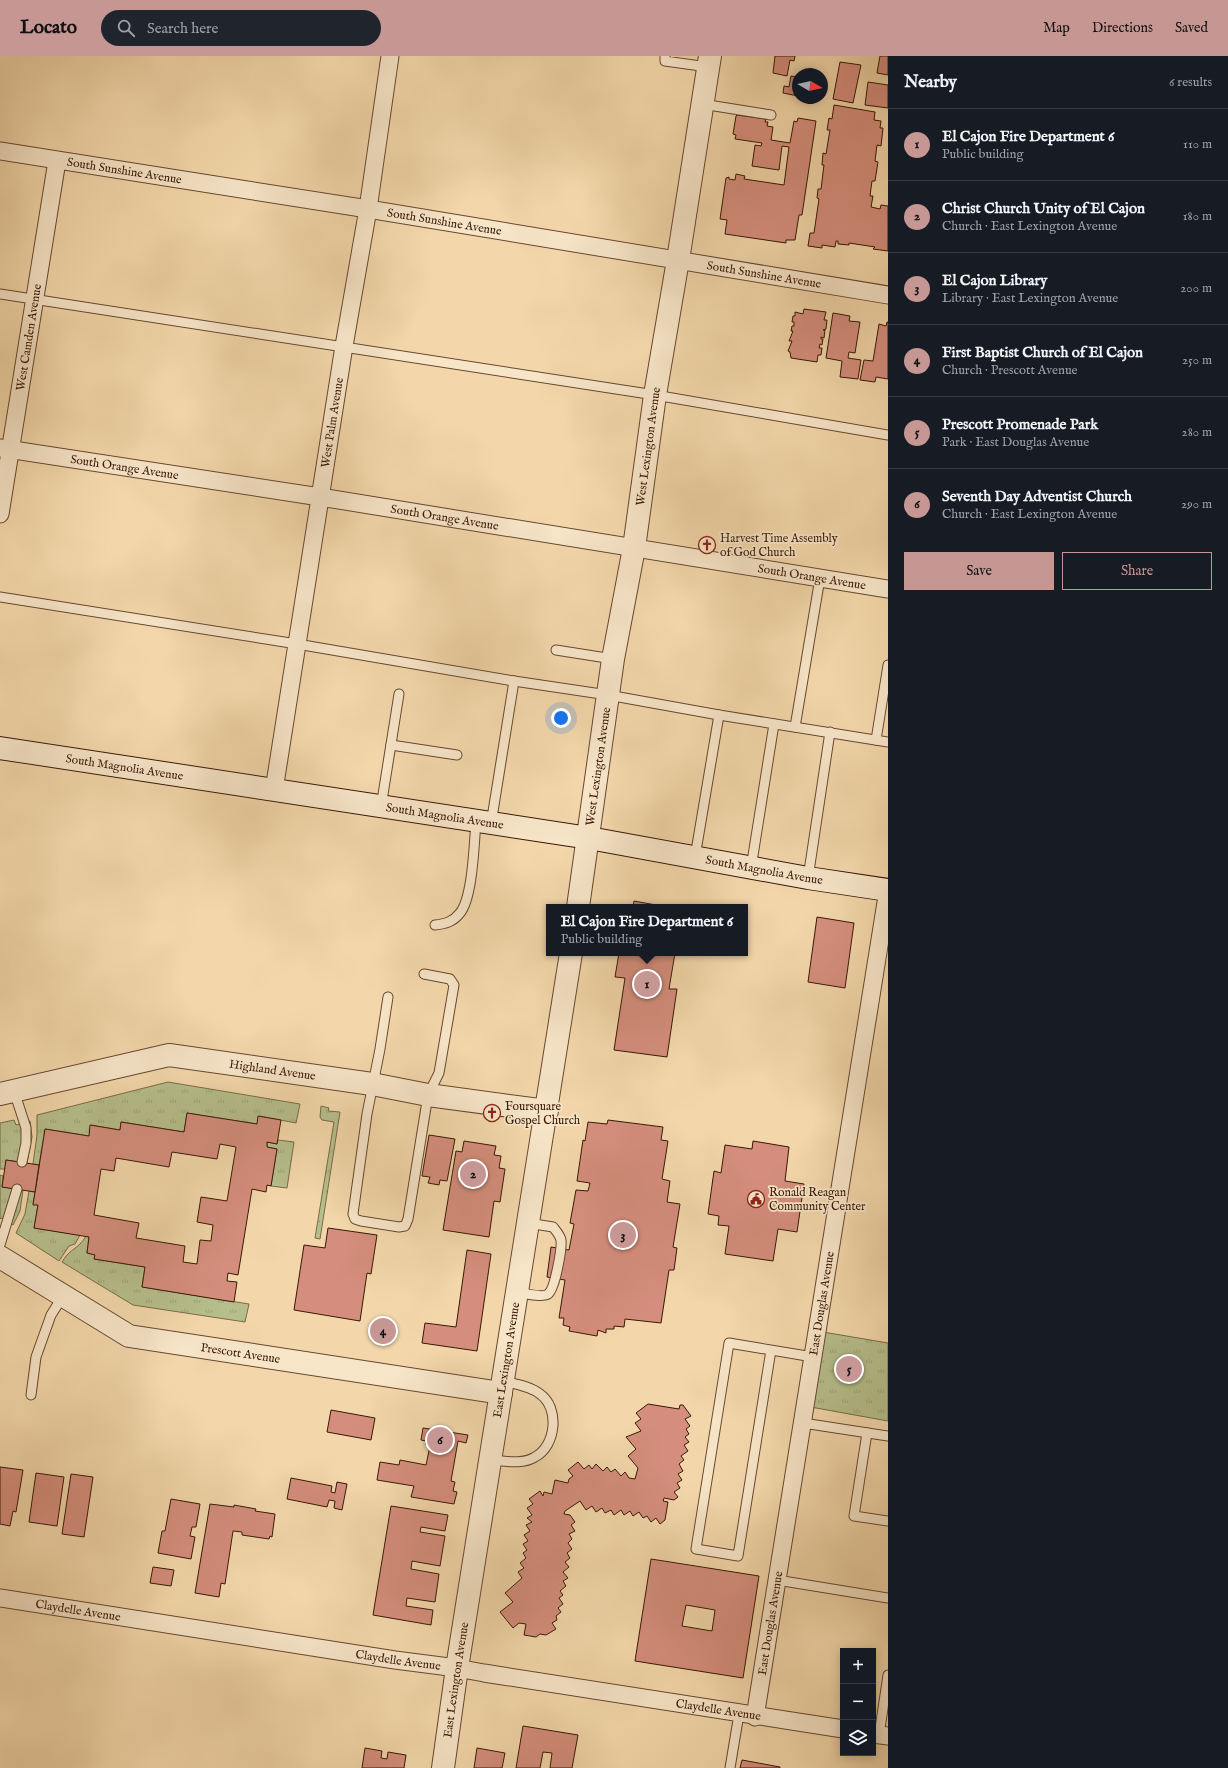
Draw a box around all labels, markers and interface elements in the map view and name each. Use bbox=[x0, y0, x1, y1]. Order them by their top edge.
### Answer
search box bbox=[101, 10, 381, 46]
text: Locato bbox=[20, 16, 77, 40]
icon: search bbox=[115, 17, 137, 39]
text: Search here bbox=[147, 19, 219, 38]
text: Map bbox=[1043, 19, 1070, 37]
text: Directions bbox=[1092, 19, 1153, 37]
text: Saved bbox=[1175, 19, 1208, 37]
north arrow bbox=[792, 68, 828, 104]
text: Nearby bbox=[904, 72, 957, 93]
text: 6 results bbox=[1169, 74, 1212, 91]
text: El Cajon Fire Department 6 bbox=[942, 127, 1114, 146]
text: 1 bbox=[915, 136, 919, 153]
text: 110 m bbox=[1183, 136, 1212, 153]
text: Public building bbox=[942, 146, 1024, 163]
street label: South Sunshine Avenue bbox=[66, 155, 183, 188]
text: Christ Church Unity of El Cajon bbox=[942, 199, 1145, 218]
street label: South Sunshine Avenue bbox=[386, 205, 503, 239]
text: 2 bbox=[914, 208, 920, 225]
text: 180 m bbox=[1183, 208, 1212, 225]
text: Church · East Lexington Avenue bbox=[942, 218, 1117, 235]
street label: South Sunshine Avenue bbox=[706, 258, 823, 292]
text: El Cajon Library bbox=[942, 271, 1047, 290]
text: 3 bbox=[915, 280, 919, 297]
text: 200 m bbox=[1180, 280, 1212, 297]
street label: West Camden Avenue bbox=[13, 282, 45, 392]
text: Library · East Lexington Avenue bbox=[942, 290, 1118, 307]
text: First Baptist Church of El Cajon bbox=[942, 343, 1143, 362]
text: 4 bbox=[914, 352, 920, 369]
text: 250 m bbox=[1182, 352, 1212, 369]
text: Church · Prescott Avenue bbox=[942, 362, 1078, 379]
street label: West Palm Avenue bbox=[318, 376, 347, 469]
street label: West Lexington Avenue bbox=[633, 385, 664, 507]
text: Prescott Promenade Park bbox=[942, 415, 1098, 434]
text: 5 bbox=[915, 424, 919, 441]
text: 280 m bbox=[1182, 424, 1212, 441]
text: Park · East Douglas Avenue bbox=[942, 434, 1089, 451]
street label: South Orange Avenue bbox=[69, 452, 180, 483]
text: Seventh Day Adventist Church bbox=[942, 487, 1132, 506]
text: 6 bbox=[914, 496, 920, 513]
text: 290 m bbox=[1181, 496, 1212, 513]
street label: South Orange Avenue bbox=[389, 502, 500, 534]
text: Church · East Lexington Avenue bbox=[942, 506, 1117, 523]
place label: Harvest Time Assembly of God Church bbox=[720, 531, 838, 560]
church icon: Harvest Time Assembly of God Church bbox=[697, 535, 717, 555]
button: Save bbox=[904, 552, 1054, 590]
button: Share bbox=[1062, 552, 1212, 590]
street label: South Orange Avenue bbox=[757, 561, 867, 593]
street label: West Lexington Avenue bbox=[583, 706, 614, 827]
your location bbox=[551, 708, 571, 728]
street label: South Magnolia Avenue bbox=[65, 751, 185, 784]
street label: South Magnolia Avenue bbox=[385, 800, 505, 833]
street label: South Magnolia Avenue bbox=[704, 852, 824, 888]
popup bbox=[546, 904, 748, 956]
text: El Cajon Fire Department 6 bbox=[561, 912, 733, 931]
text: Public building bbox=[561, 931, 642, 948]
pin: 1 bbox=[634, 969, 660, 999]
street label: Highland Avenue bbox=[228, 1057, 317, 1084]
place label: Foursquare Gospel Church bbox=[505, 1099, 581, 1129]
church icon: Foursquare Gospel Church bbox=[482, 1103, 502, 1123]
pin: 2 bbox=[460, 1159, 486, 1189]
place label: Ronald Reagan Community Center bbox=[769, 1185, 866, 1214]
public building icon: Ronald Reagan Community Center bbox=[746, 1189, 766, 1209]
pin: 3 bbox=[610, 1220, 636, 1250]
street label: East Douglas Avenue bbox=[806, 1250, 838, 1357]
street label: East Lexington Avenue bbox=[490, 1301, 523, 1419]
pin: 4 bbox=[370, 1316, 396, 1346]
street label: Prescott Avenue bbox=[200, 1340, 282, 1367]
pin: 5 bbox=[836, 1354, 862, 1384]
pin: 6 bbox=[427, 1425, 453, 1455]
street label: East Douglas Avenue bbox=[755, 1570, 786, 1676]
street label: Claydelle Avenue bbox=[34, 1597, 122, 1625]
street label: East Lexington Avenue bbox=[440, 1621, 472, 1739]
street label: Claydelle Avenue bbox=[354, 1647, 442, 1674]
map controls bbox=[840, 1648, 876, 1756]
button: + bbox=[840, 1648, 876, 1684]
button: − bbox=[840, 1684, 876, 1720]
street label: Claydelle Avenue bbox=[675, 1696, 762, 1724]
button: layers bbox=[840, 1720, 876, 1756]

